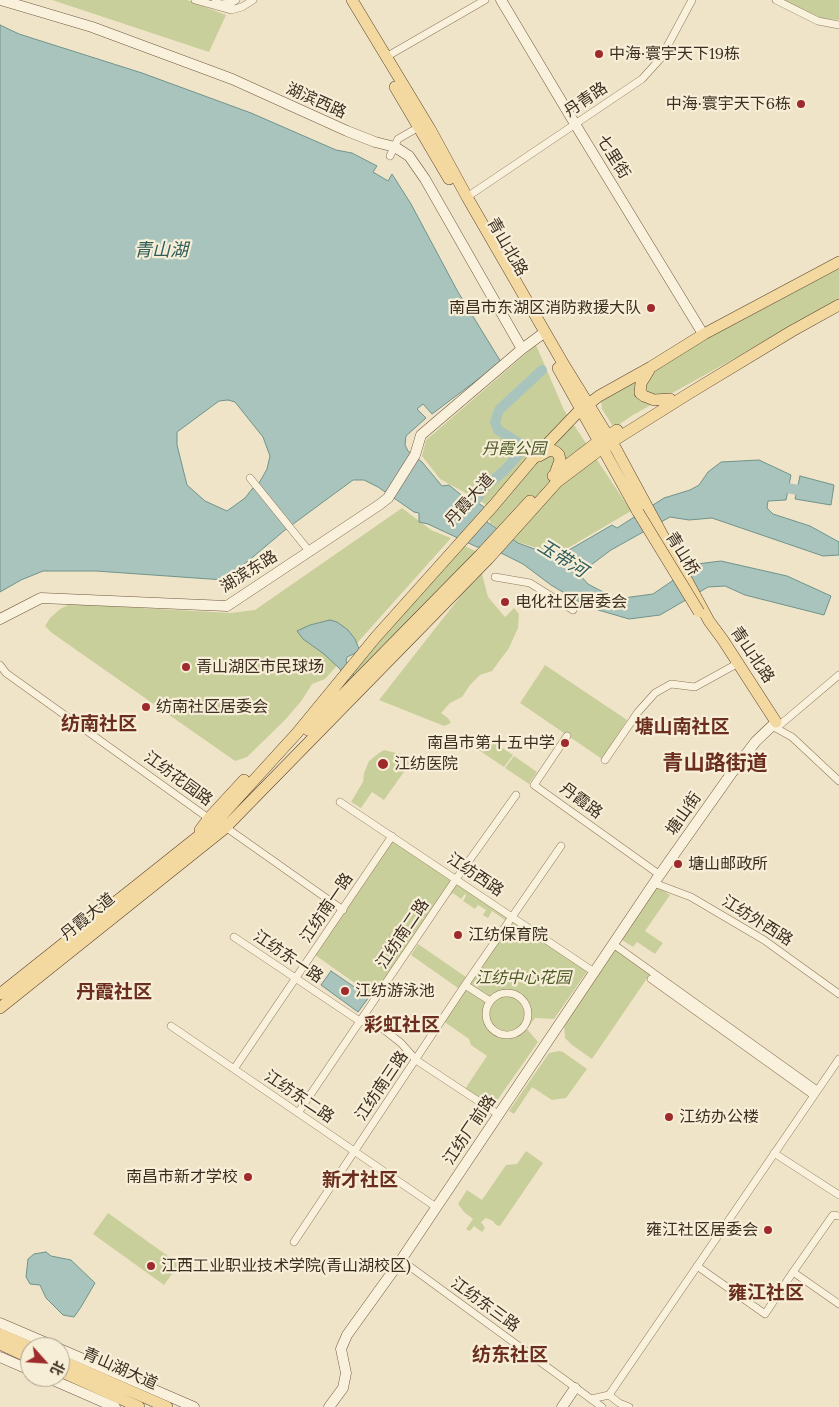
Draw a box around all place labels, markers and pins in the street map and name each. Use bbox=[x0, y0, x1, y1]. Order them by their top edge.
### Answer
place label: 中海·寰宇天下19栋 bbox=[609, 44, 740, 64]
marker: 中海·寰宇天下19栋 bbox=[593, 48, 605, 60]
place label: 中海·寰宇天下6栋 bbox=[666, 94, 791, 114]
marker: 中海·寰宇天下6栋 bbox=[795, 98, 807, 110]
place label: 南昌市东湖区消防救援大队 bbox=[449, 298, 641, 318]
marker: 南昌市东湖区消防救援大队 bbox=[645, 302, 657, 314]
place label: 电化社区居委会 bbox=[515, 592, 627, 612]
marker: 电化社区居委会 bbox=[499, 596, 511, 608]
place label: 青山湖区市民球场 bbox=[196, 657, 324, 677]
marker: 青山湖区市民球场 bbox=[180, 661, 192, 673]
place label: 纺南社区居委会 bbox=[156, 697, 268, 717]
marker: 纺南社区居委会 bbox=[140, 701, 152, 713]
place label: 南昌市第十五中学 bbox=[427, 733, 555, 753]
marker: 南昌市第十五中学 bbox=[559, 737, 571, 749]
place label: 江纺医院 bbox=[394, 754, 458, 774]
marker: 江纺医院 bbox=[376, 757, 390, 771]
place label: 塘山邮政所 bbox=[688, 854, 768, 874]
marker: 塘山邮政所 bbox=[672, 858, 684, 870]
place label: 江纺保育院 bbox=[468, 925, 548, 945]
marker: 江纺保育院 bbox=[452, 929, 464, 941]
place label: 江纺游泳池 bbox=[355, 981, 435, 1001]
marker: 江纺游泳池 bbox=[339, 985, 351, 997]
place label: 江纺办公楼 bbox=[679, 1107, 759, 1127]
marker: 江纺办公楼 bbox=[663, 1111, 675, 1123]
place label: 南昌市新才学校 bbox=[126, 1167, 238, 1187]
marker: 南昌市新才学校 bbox=[242, 1171, 254, 1183]
place label: 雍江社区居委会 bbox=[646, 1220, 758, 1240]
marker: 雍江社区居委会 bbox=[762, 1224, 774, 1236]
place label: 江西工业职业技术学院(青山湖校区) bbox=[161, 1256, 411, 1276]
marker: 江西工业职业技术学院(青山湖校区) bbox=[145, 1260, 157, 1272]

